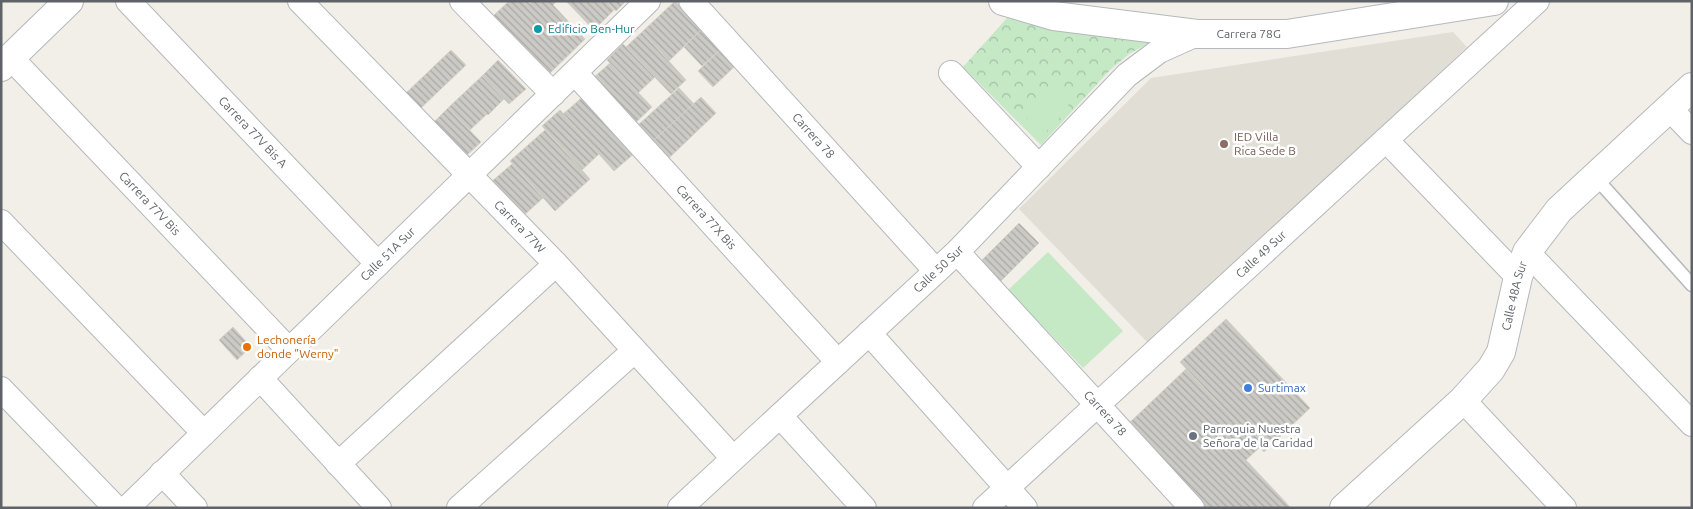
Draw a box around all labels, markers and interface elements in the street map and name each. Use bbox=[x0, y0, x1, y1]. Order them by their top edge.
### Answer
place label: Edificio Ben-Hur bbox=[548, 22, 635, 35]
marker: Edificio Ben-Hur bbox=[532, 23, 544, 35]
street label: Carrera 78G bbox=[1217, 27, 1281, 40]
street label: Carrera 77V Bis A bbox=[216, 94, 290, 170]
street label: Carrera 78 bbox=[790, 110, 838, 161]
place label: IED Villa Rica Sede B bbox=[1234, 130, 1296, 157]
marker: IED Villa Rica Sede B bbox=[1218, 138, 1230, 150]
street label: Carrera 77V Bis bbox=[117, 169, 183, 238]
street label: Carrera 77X Bis bbox=[674, 182, 739, 252]
street label: Carrera 77W bbox=[492, 198, 548, 255]
street label: Calle 51A Sur bbox=[358, 224, 418, 283]
street label: Calle 49 Sur bbox=[1233, 227, 1289, 280]
street label: Calle 50 Sur bbox=[911, 242, 966, 295]
street label: Calle 48A Sur bbox=[1499, 259, 1529, 332]
place label: Lechonería donde "Werny" bbox=[257, 333, 339, 360]
marker: Lechonería donde "Werny" bbox=[241, 341, 253, 353]
place label: Surtimax bbox=[1258, 381, 1306, 394]
marker: Surtimax bbox=[1242, 382, 1254, 394]
street label: Carrera 78 bbox=[1082, 388, 1129, 438]
place label: Parroquia Nuestra Señora de la Caridad bbox=[1203, 422, 1313, 449]
marker: Parroquia Nuestra Señora de la Caridad bbox=[1187, 430, 1199, 442]

